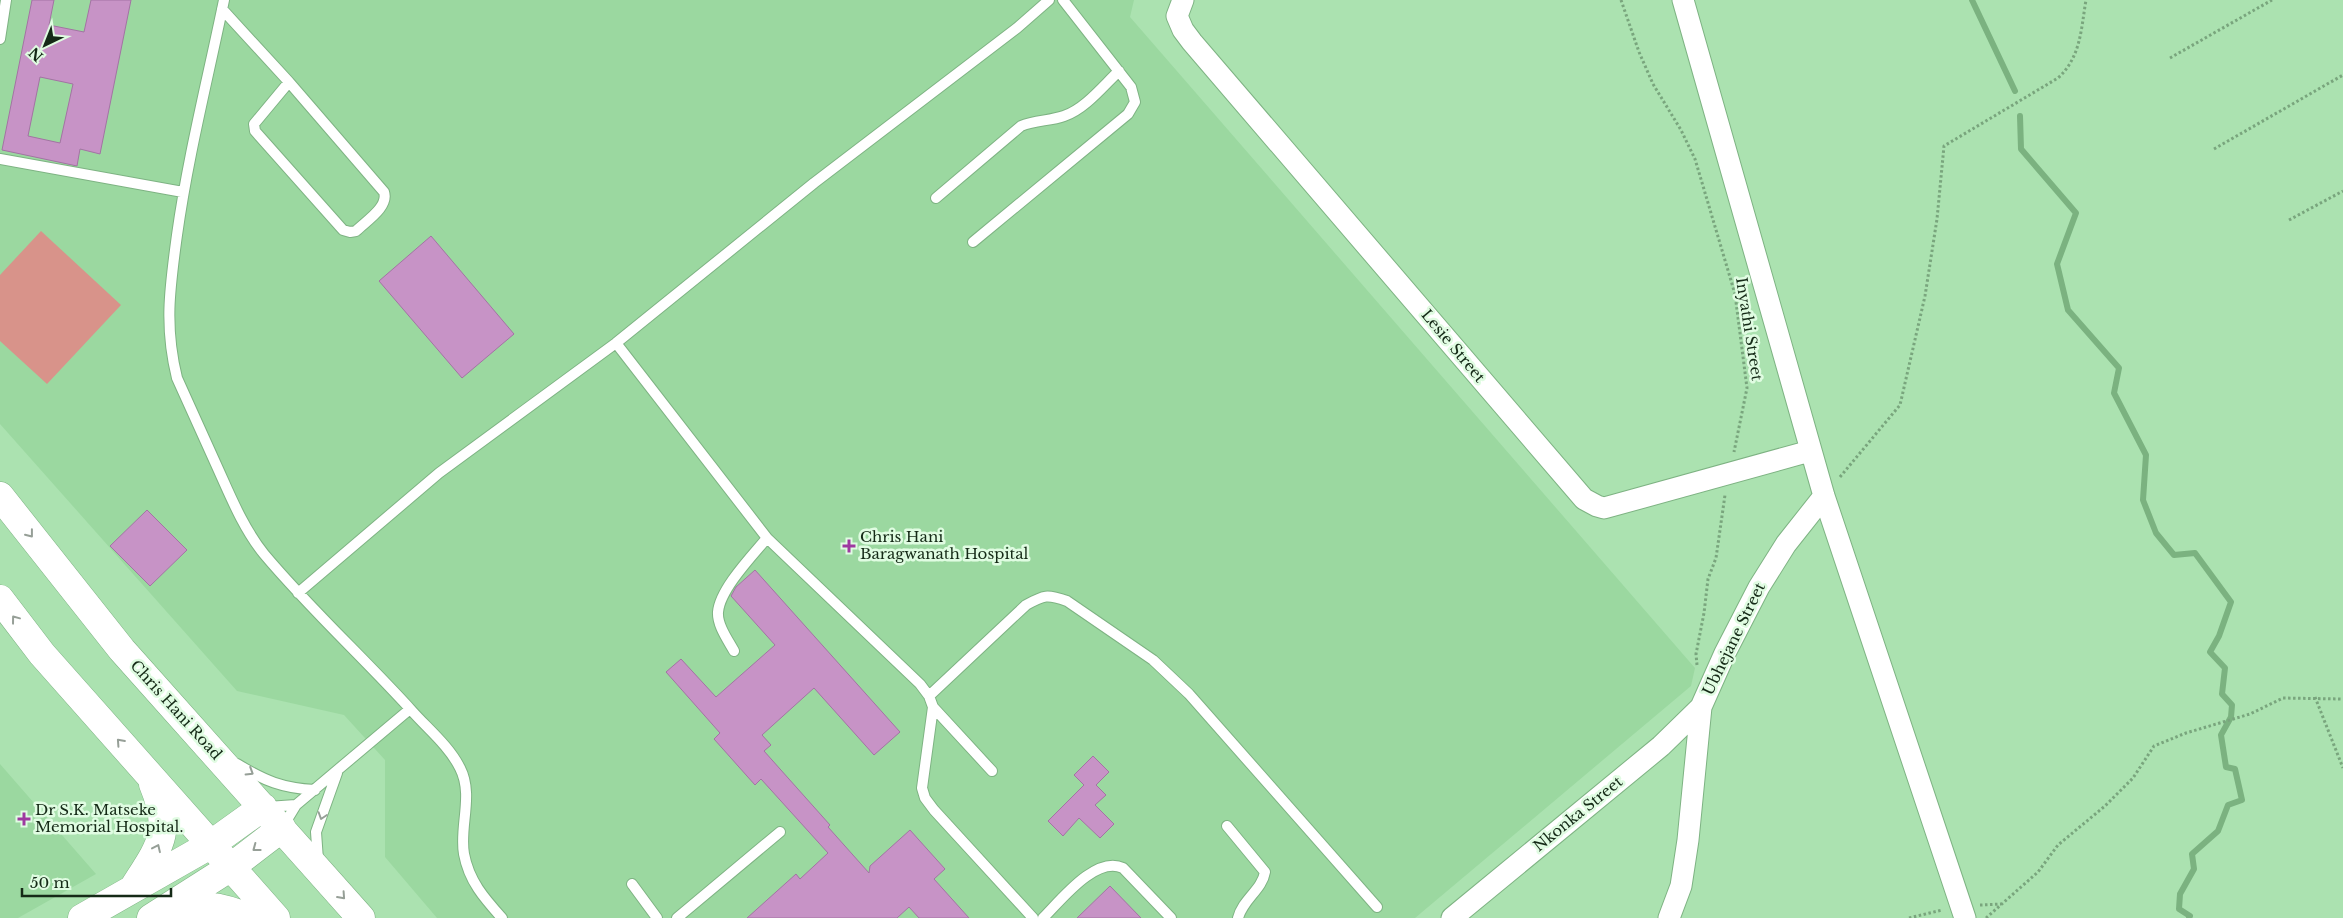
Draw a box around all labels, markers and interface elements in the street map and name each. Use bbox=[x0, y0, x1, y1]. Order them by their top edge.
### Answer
north arrow bbox=[20, 20, 70, 70]
text: N bbox=[25, 43, 47, 66]
street label: Inyathi Street bbox=[1732, 276, 1767, 382]
street label: Lesie Street bbox=[1417, 305, 1490, 386]
place label: Chris Hani Baragwanath Hospital bbox=[860, 527, 1029, 563]
one-way arrow bbox=[24, 528, 32, 537]
marker: Chris Hani Baragwanath Hospital bbox=[842, 539, 856, 553]
street label: Ubhejane Street bbox=[1698, 579, 1769, 698]
one-way arrow bbox=[12, 615, 21, 625]
street label: Chris Hani Road bbox=[127, 656, 226, 763]
one-way arrow bbox=[117, 739, 126, 748]
one-way arrow bbox=[245, 765, 254, 775]
street label: Nkonka Street bbox=[1529, 772, 1626, 855]
place label: Dr S.K. Matseke Memorial Hospital. bbox=[35, 800, 183, 836]
one-way arrow bbox=[318, 811, 328, 819]
marker: Dr S.K. Matseke Memorial Hospital. bbox=[17, 812, 31, 826]
one-way arrow bbox=[253, 842, 262, 850]
one-way arrow bbox=[151, 844, 161, 853]
scale bar bbox=[22, 866, 171, 898]
text: 50 m bbox=[30, 873, 70, 892]
one-way arrow bbox=[336, 890, 345, 899]

